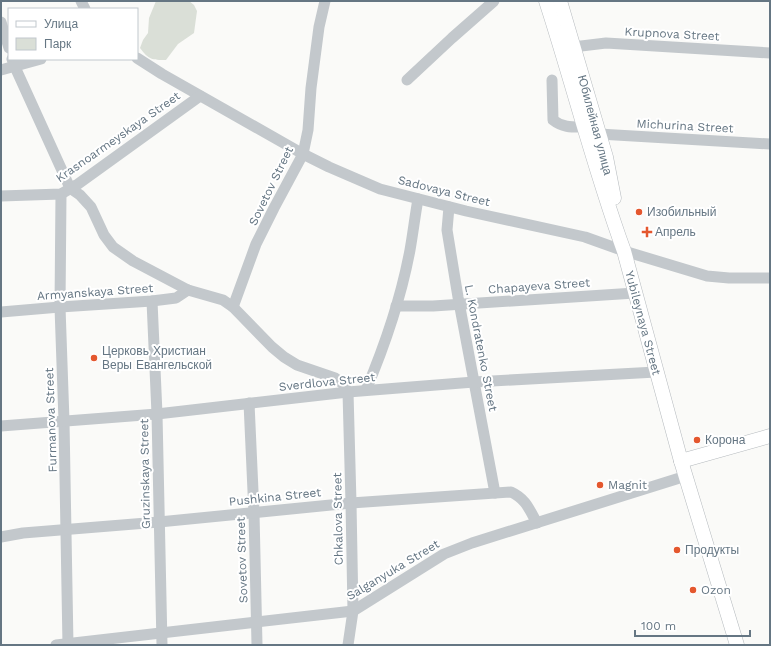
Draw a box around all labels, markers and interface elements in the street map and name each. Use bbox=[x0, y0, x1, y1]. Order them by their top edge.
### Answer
legend bbox=[8, 8, 138, 60]
text: Улица bbox=[44, 17, 78, 31]
street label: Krupnova Street bbox=[624, 25, 720, 43]
text: Парк bbox=[44, 37, 72, 51]
street label: Юбилейная улица bbox=[575, 73, 615, 177]
street label: Krasnoarmeyskaya Street bbox=[53, 89, 183, 185]
street label: Michurina Street bbox=[636, 116, 734, 136]
street label: Sovetov Street bbox=[246, 144, 296, 228]
street label: Sadovaya Street bbox=[397, 173, 491, 209]
place label: Изобильный bbox=[647, 205, 716, 219]
marker: Изобильный bbox=[634, 207, 644, 217]
place label: Апрель bbox=[655, 225, 696, 239]
marker: Апрель bbox=[642, 227, 652, 237]
street label: Yubileynaya Street bbox=[622, 269, 664, 377]
street label: Chapayeva Street bbox=[488, 275, 590, 297]
street label: Armyanskaya Street bbox=[36, 281, 154, 303]
street label: L. Kondratenko Street bbox=[462, 284, 500, 412]
place label: Церковь Христиан Веры Евангельской bbox=[102, 344, 212, 372]
marker: Церковь Христиан Веры Евангельской bbox=[89, 353, 99, 363]
street label: Furmanova Street bbox=[42, 367, 60, 473]
street label: Sverdlova Street bbox=[278, 370, 376, 394]
street label: Gruzinskaya Street bbox=[137, 419, 153, 529]
place label: Корона bbox=[705, 433, 746, 447]
marker: Корона bbox=[692, 435, 702, 445]
street label: Chkalova Street bbox=[330, 472, 346, 566]
place label: Magnit bbox=[608, 478, 647, 492]
marker: Magnit bbox=[595, 480, 605, 490]
street label: Pushkina Street bbox=[228, 485, 322, 509]
street label: Sovetov Street bbox=[233, 517, 251, 603]
street label: Salganyuka Street bbox=[344, 537, 442, 603]
place label: Продукты bbox=[685, 543, 739, 557]
marker: Продукты bbox=[672, 545, 682, 555]
place label: Ozon bbox=[701, 583, 731, 597]
marker: Ozon bbox=[688, 585, 698, 595]
scale bar bbox=[635, 612, 750, 638]
text: 100 m bbox=[641, 619, 676, 633]

